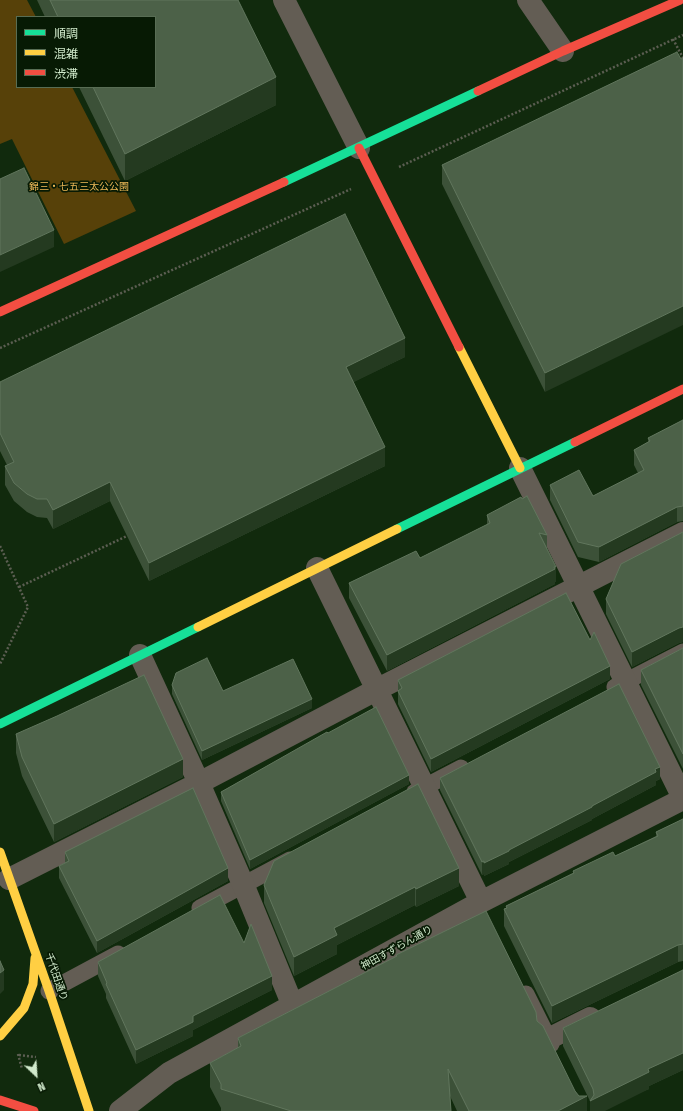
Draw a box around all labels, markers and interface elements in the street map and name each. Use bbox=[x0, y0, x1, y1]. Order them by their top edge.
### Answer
legend bbox=[16, 16, 156, 88]
text: 順調 bbox=[54, 27, 78, 41]
text: 混雑 bbox=[54, 47, 78, 61]
text: 渋滞 bbox=[54, 67, 78, 81]
park label: 錦三・七五三太公公園 bbox=[29, 181, 129, 193]
street label: 神田すずらん通り bbox=[359, 923, 435, 973]
street label: 千代田通り bbox=[42, 951, 70, 1003]
north arrow bbox=[16, 1055, 56, 1095]
text: N bbox=[36, 1079, 47, 1094]

